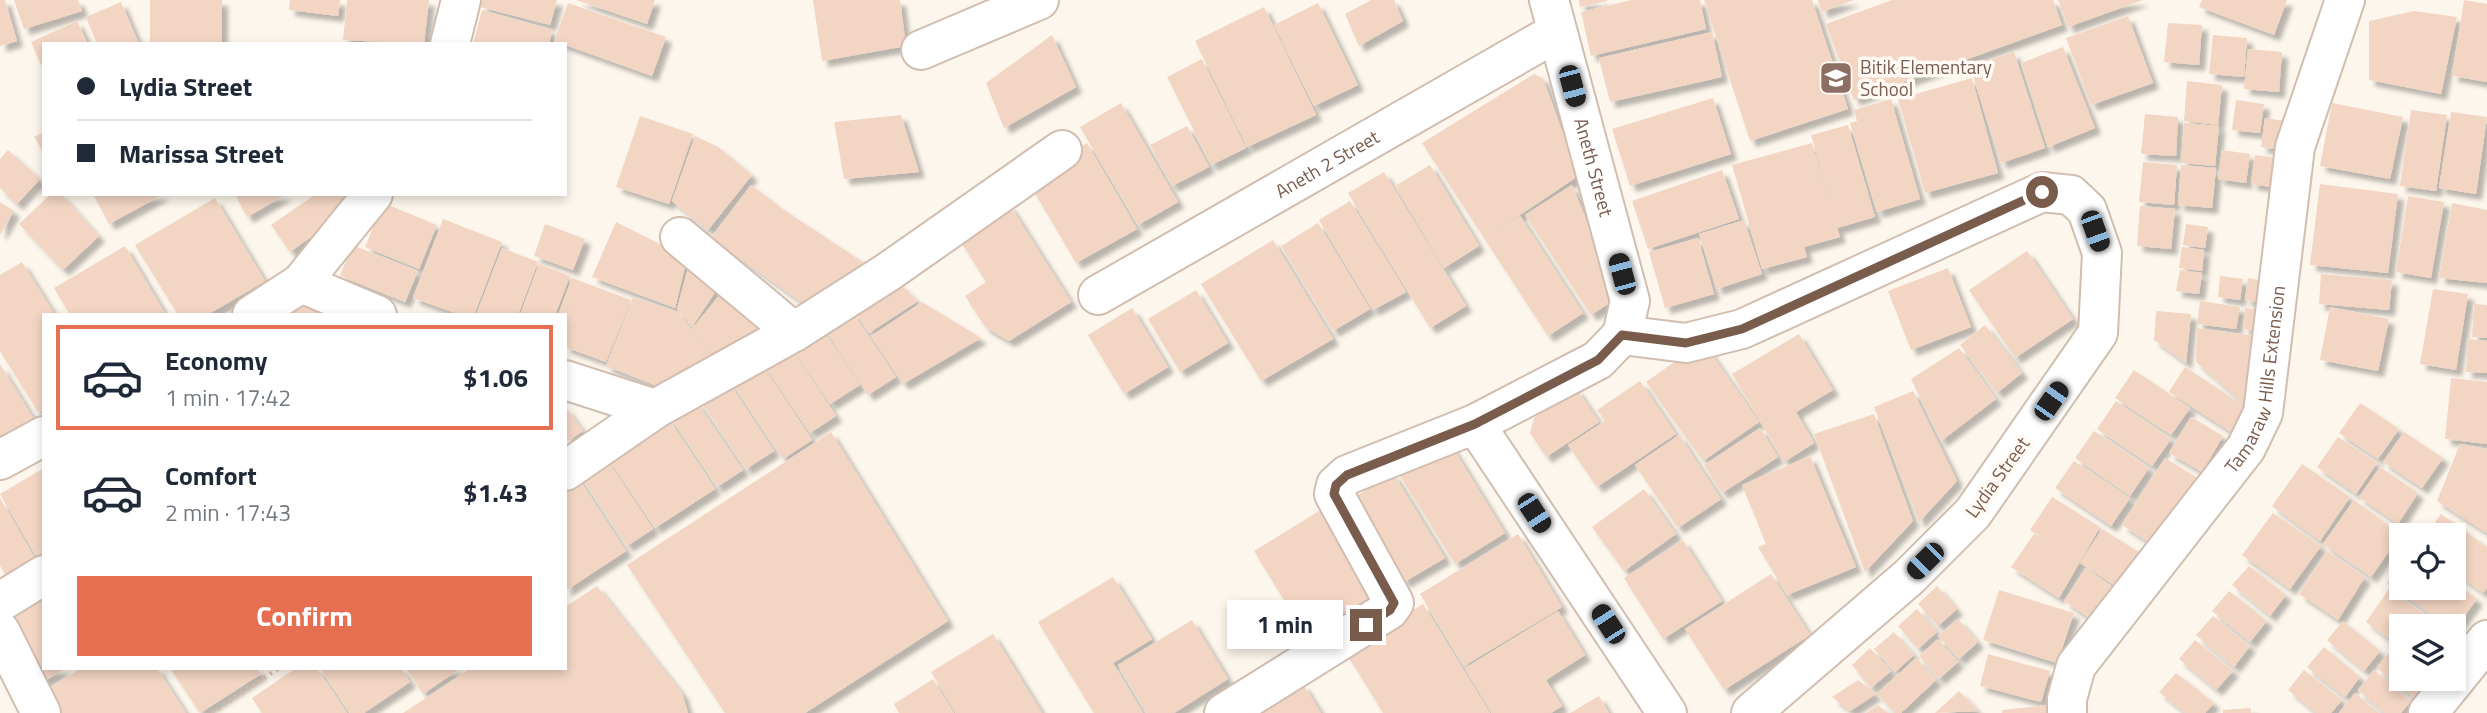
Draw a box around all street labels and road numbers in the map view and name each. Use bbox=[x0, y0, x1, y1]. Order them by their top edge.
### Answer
street label: Aneth Street bbox=[1567, 114, 1622, 220]
street label: Aneth 2 Street bbox=[1269, 122, 1385, 205]
street label: Tamaraw Hills Extension bbox=[2217, 284, 2292, 479]
street label: Lydia Street bbox=[1957, 430, 2036, 523]

